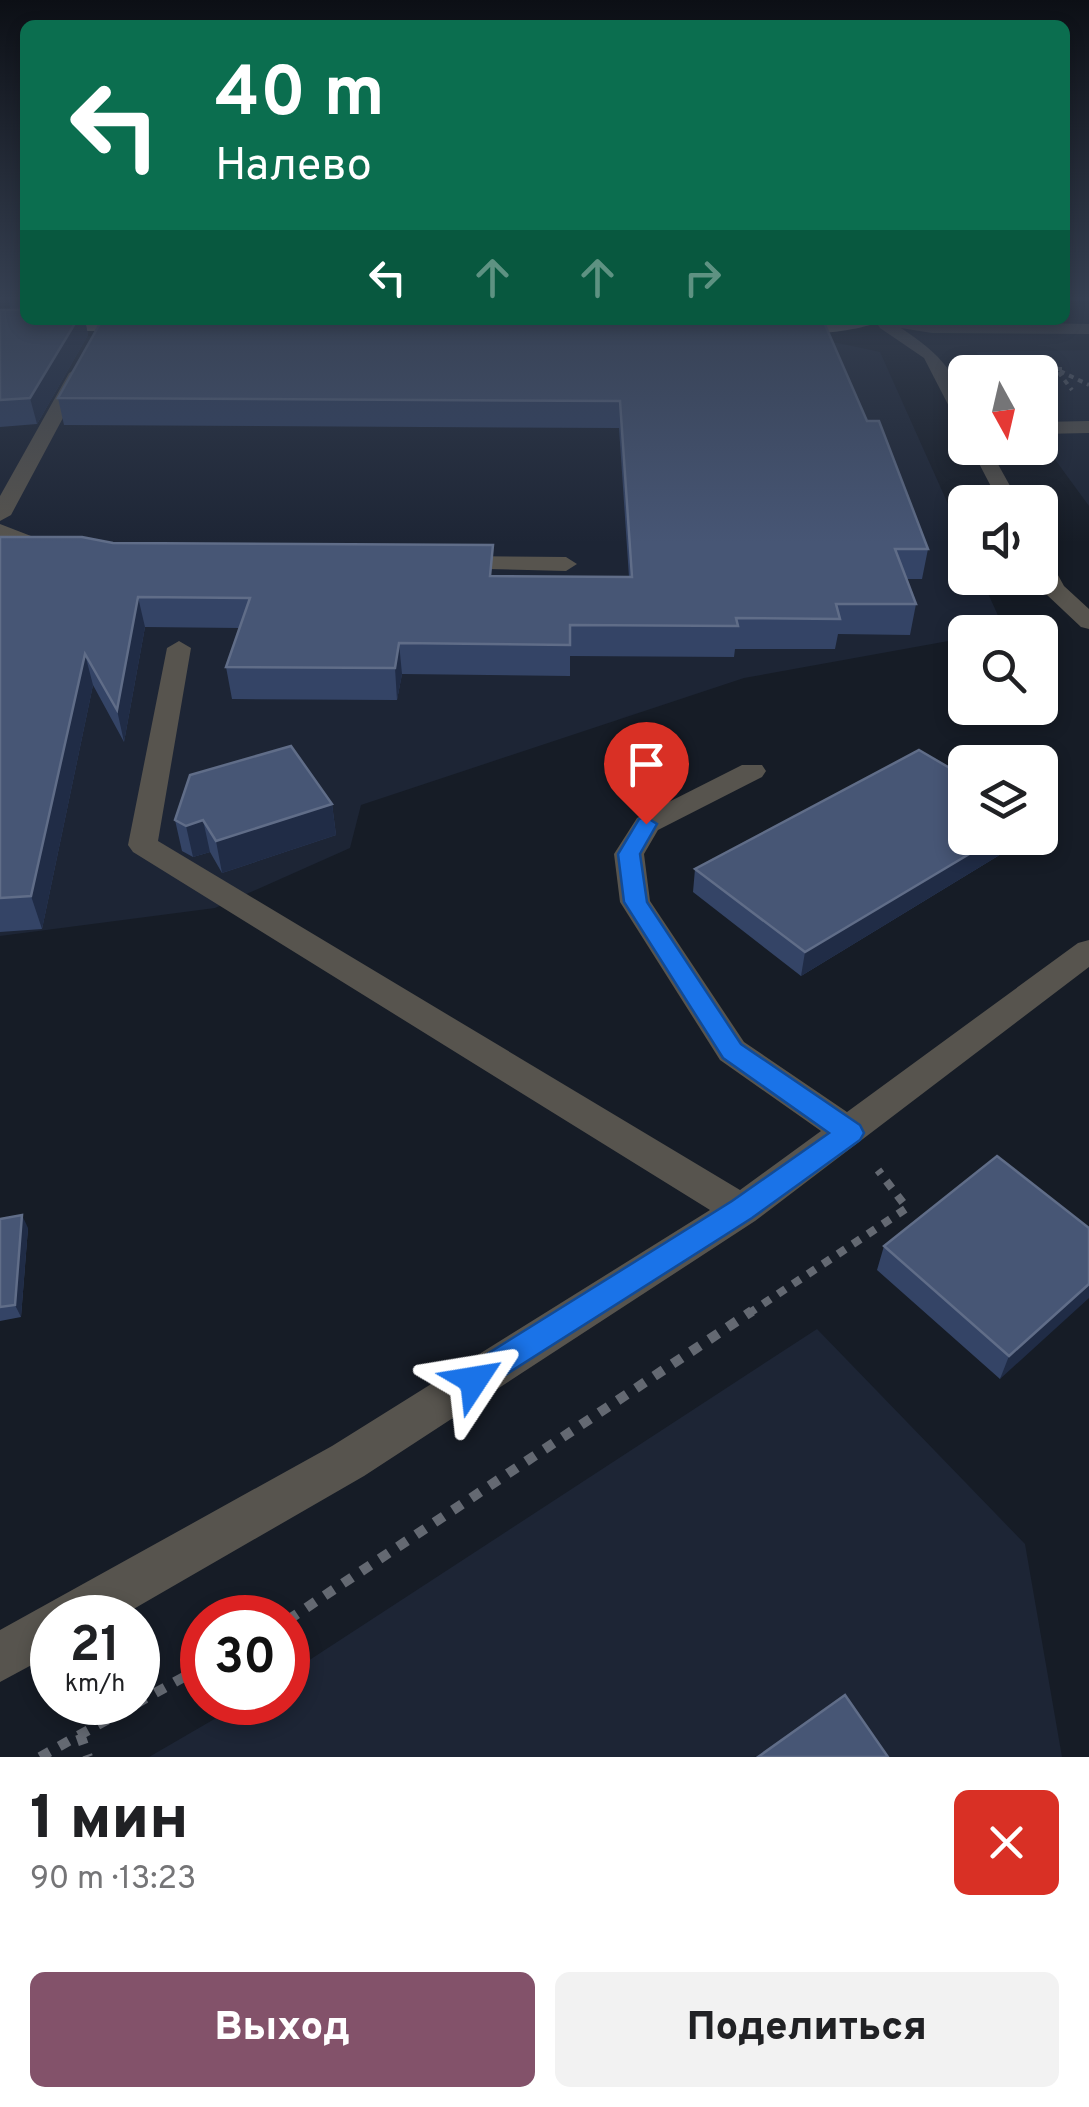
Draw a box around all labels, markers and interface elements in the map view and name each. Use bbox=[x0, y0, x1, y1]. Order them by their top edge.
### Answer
text: 40 m bbox=[215, 52, 385, 141]
icon: left bbox=[50, 60, 180, 190]
text: Налево bbox=[215, 139, 372, 196]
icon: left bbox=[360, 250, 415, 305]
icon: ahead bbox=[465, 250, 520, 305]
icon: ahead bbox=[570, 250, 625, 305]
icon: right bbox=[675, 250, 730, 305]
north arrow bbox=[948, 355, 1058, 465]
map controls bbox=[948, 355, 1058, 855]
button: sound bbox=[948, 485, 1058, 595]
button: search bbox=[948, 615, 1058, 725]
pin bbox=[604, 722, 689, 825]
icon: arrive bbox=[619, 737, 674, 792]
button: layers bbox=[948, 745, 1058, 855]
position arrow bbox=[422, 1328, 526, 1432]
speed limit sign: 30 bbox=[180, 1595, 310, 1725]
text: 21 bbox=[70, 1616, 120, 1679]
text: km/h bbox=[65, 1669, 125, 1701]
text: 1 мин bbox=[30, 1784, 188, 1860]
button: close bbox=[954, 1790, 1059, 1895]
text: 90 m · 13:23 bbox=[30, 1860, 196, 1900]
button: Выход bbox=[30, 1972, 535, 2087]
button: Поделиться bbox=[555, 1972, 1059, 2087]

